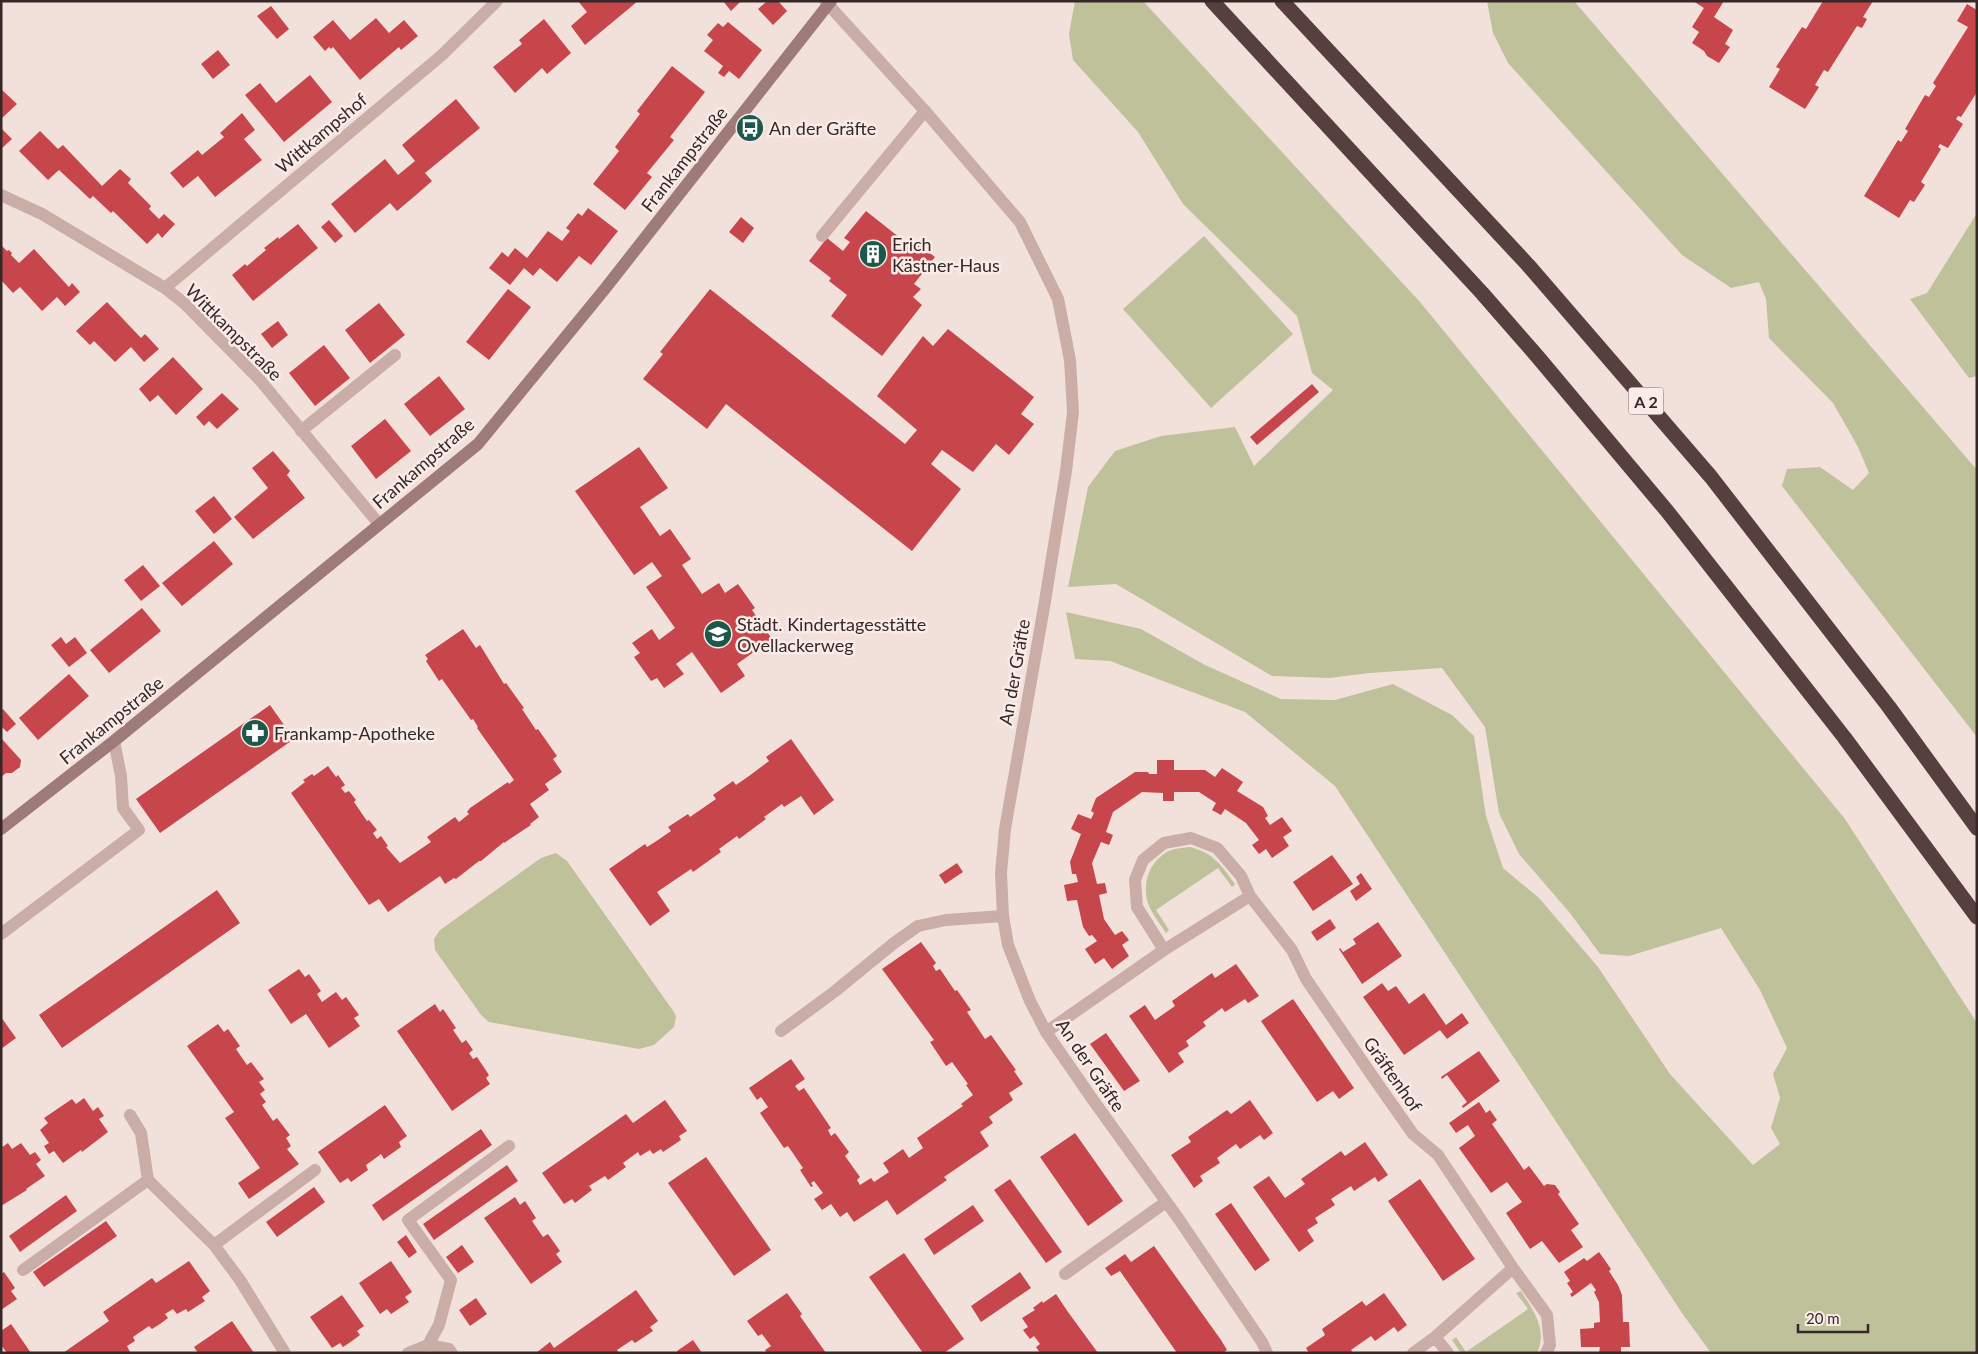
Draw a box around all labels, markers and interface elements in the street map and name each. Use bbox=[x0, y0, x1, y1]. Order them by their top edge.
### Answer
street label: Wittkampshof bbox=[271, 88, 372, 178]
street label: Frankampstraße bbox=[636, 102, 732, 216]
bus stop icon: An der Gräfte bbox=[735, 113, 765, 143]
place label: An der Gräfte bbox=[769, 117, 876, 139]
place label: Erich Kästner-Haus bbox=[892, 233, 1000, 276]
building icon: Erich Kästner-Haus bbox=[858, 239, 888, 269]
street label: Wittkampstraße bbox=[181, 279, 287, 385]
road number: A 2 bbox=[1628, 388, 1664, 414]
street label: Frankampstraße bbox=[368, 413, 478, 513]
place label: Städt. Kindertagesstätte Ovellackerweg bbox=[737, 613, 926, 656]
street label: An der Gräfte bbox=[994, 617, 1034, 727]
school or university icon: Städt. Kindertagesstätte Ovellackerweg bbox=[703, 619, 733, 649]
street label: Frankampstraße bbox=[55, 671, 167, 769]
pharmacy icon: Frankamp-Apotheke bbox=[240, 718, 270, 748]
place label: Frankamp-Apotheke bbox=[274, 722, 435, 744]
street label: An der Gräfte bbox=[1052, 1014, 1130, 1116]
street label: Gräftenhof bbox=[1359, 1032, 1427, 1116]
scale bar bbox=[1798, 1302, 1868, 1334]
text: 20 m bbox=[1806, 1309, 1840, 1327]

